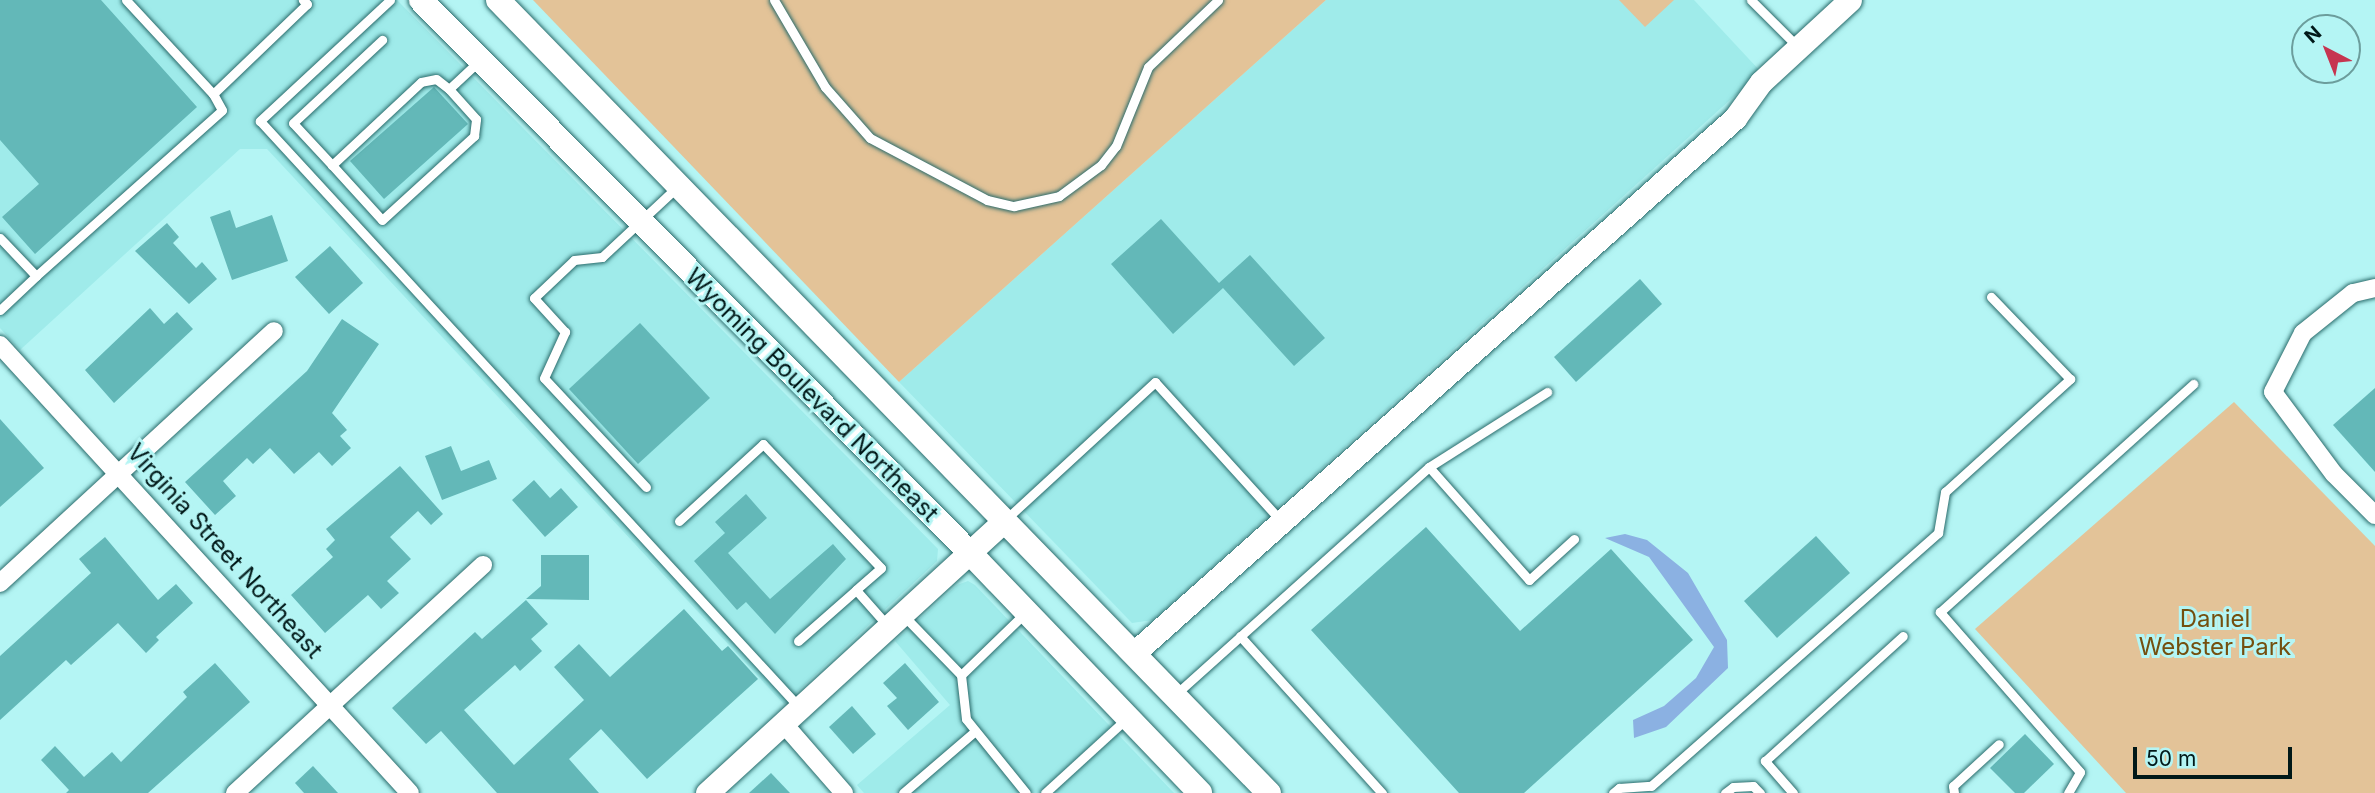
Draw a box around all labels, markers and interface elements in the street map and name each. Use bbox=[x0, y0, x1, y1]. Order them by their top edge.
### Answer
north arrow bbox=[2291, 14, 2361, 84]
text: N bbox=[2300, 21, 2326, 48]
street label: Wyoming Boulevard Northeast bbox=[679, 262, 945, 528]
street label: Virginia Street Northeast bbox=[121, 438, 329, 664]
park label: Daniel Webster Park bbox=[2139, 605, 2291, 661]
scale bar bbox=[2137, 734, 2296, 778]
text: 50 m bbox=[2146, 746, 2196, 771]

